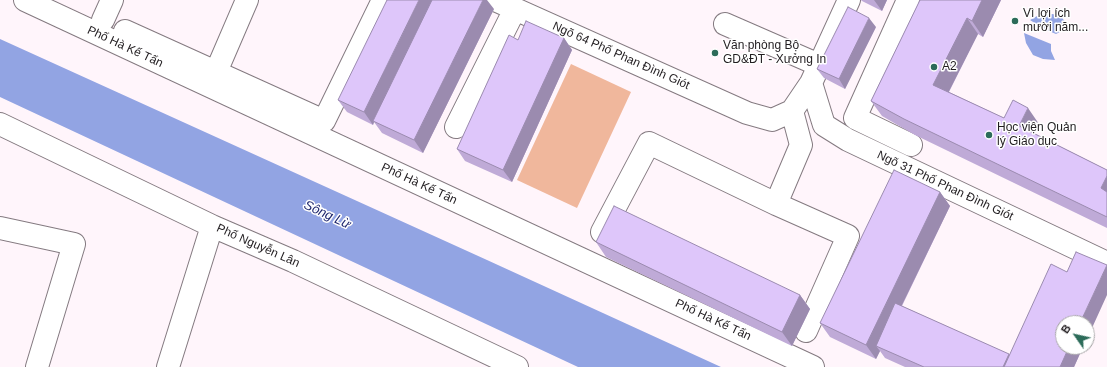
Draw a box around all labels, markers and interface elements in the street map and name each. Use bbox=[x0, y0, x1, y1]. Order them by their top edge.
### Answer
place label: Vì lợi ích mười năm... bbox=[1023, 7, 1088, 35]
marker: Vì lợi ích mười năm... bbox=[1010, 16, 1020, 26]
street label: Ngõ 64 Phố Phan Đình Giót bbox=[550, 19, 692, 93]
street label: Phố Hà Kế Tấn bbox=[85, 23, 165, 71]
place label: Văn phòng Bộ GD&ĐT - Xưởng In bbox=[723, 39, 826, 67]
marker: Văn phòng Bộ GD&ĐT - Xưởng In bbox=[710, 48, 720, 58]
place label: A2 bbox=[942, 60, 957, 74]
marker: A2 bbox=[929, 62, 939, 72]
place label: Học viện Quản lý Giáo dục bbox=[997, 121, 1076, 149]
marker: Học viện Quản lý Giáo dục bbox=[984, 130, 994, 140]
street label: Ngõ 31 Phố Phan Đình Giót bbox=[875, 148, 1015, 224]
street label: Phố Hà Kế Tấn bbox=[379, 160, 459, 208]
water label: Sông Lừ bbox=[301, 197, 353, 233]
street label: Phố Nguyễn Lân bbox=[214, 221, 302, 271]
street label: Phố Hà Kế Tấn bbox=[673, 296, 753, 344]
north arrow bbox=[1055, 315, 1095, 355]
text: B bbox=[1059, 322, 1073, 336]

